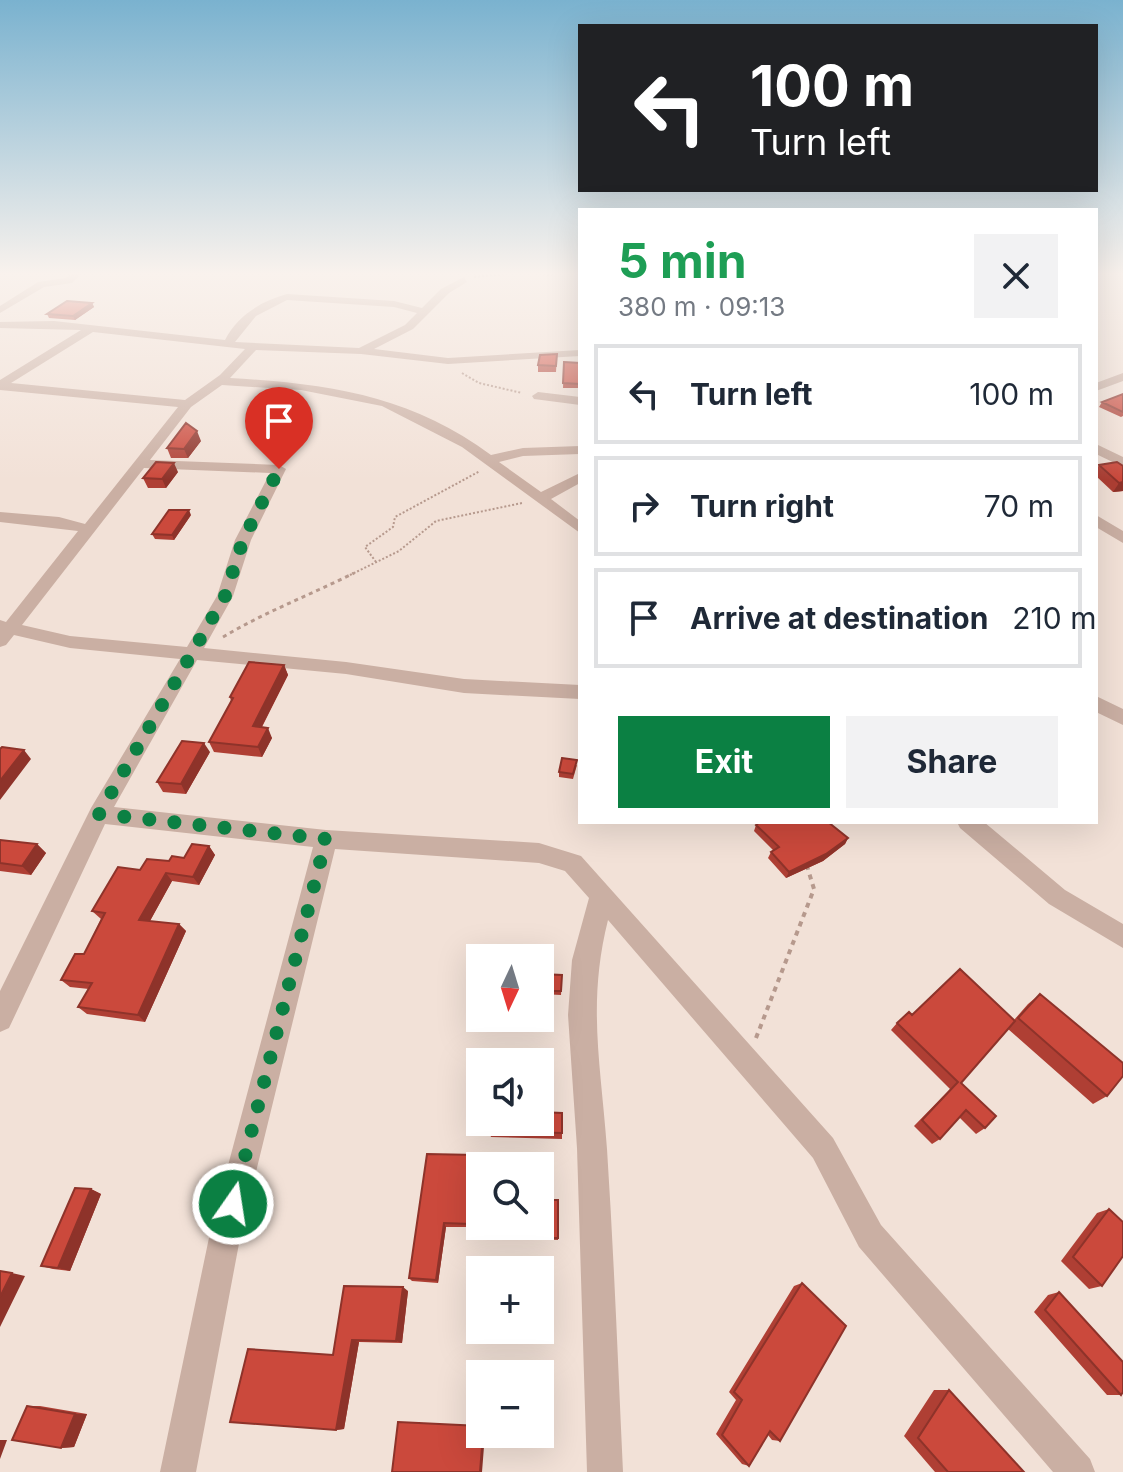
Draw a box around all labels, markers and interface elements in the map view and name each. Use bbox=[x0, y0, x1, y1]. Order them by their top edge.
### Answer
text: 100 m bbox=[750, 52, 914, 120]
icon: left bbox=[618, 56, 722, 160]
text: Turn left bbox=[750, 120, 891, 164]
text: 5 min bbox=[618, 231, 747, 290]
button: close bbox=[974, 234, 1058, 318]
text: 380 m · 09:13 bbox=[618, 291, 785, 322]
icon: left bbox=[622, 372, 666, 416]
text: Turn left bbox=[690, 376, 812, 412]
text: 100 m bbox=[969, 376, 1054, 412]
pin bbox=[245, 387, 313, 469]
icon: arrive bbox=[257, 399, 301, 443]
icon: right bbox=[622, 484, 666, 528]
text: Turn right bbox=[690, 488, 834, 524]
text: 70 m bbox=[984, 488, 1054, 524]
icon: arrive bbox=[622, 596, 666, 640]
text: Arrive at destination bbox=[690, 600, 988, 636]
text: 210 m bbox=[1012, 600, 1096, 636]
button: Exit bbox=[618, 716, 830, 808]
button: Share bbox=[846, 716, 1058, 808]
north arrow bbox=[466, 944, 554, 1032]
map controls bbox=[466, 944, 554, 1448]
button: sound bbox=[466, 1048, 554, 1136]
button: search bbox=[466, 1152, 554, 1240]
position arrow bbox=[191, 1162, 275, 1246]
button: + bbox=[466, 1256, 554, 1344]
button: − bbox=[466, 1360, 554, 1448]

